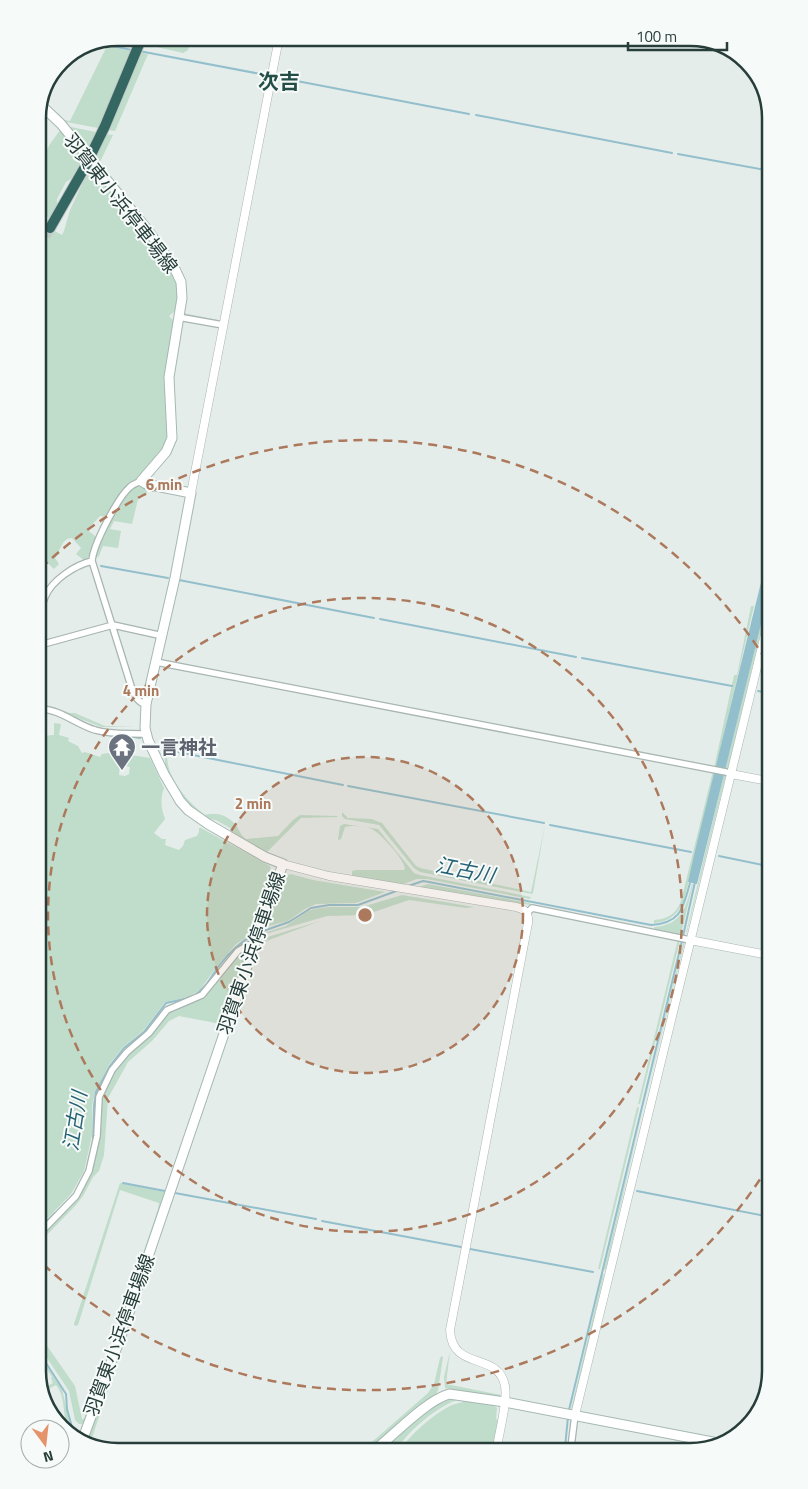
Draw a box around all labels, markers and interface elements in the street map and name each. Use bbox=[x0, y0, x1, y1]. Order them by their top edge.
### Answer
scale bar bbox=[628, 20, 727, 52]
text: 100 m bbox=[636, 25, 677, 48]
district label: 次吉 bbox=[258, 65, 300, 97]
street label: 羽賀東小浜停車場線 bbox=[57, 126, 185, 279]
text: 6 min bbox=[146, 473, 182, 496]
text: 4 min bbox=[123, 679, 159, 702]
temple icon: 一言神社 bbox=[107, 732, 137, 771]
place label: 一言神社 bbox=[141, 732, 217, 761]
text: 2 min bbox=[235, 792, 271, 815]
water label: 江古川 bbox=[433, 849, 499, 891]
street label: 羽賀東小浜停車場線 bbox=[209, 867, 292, 1038]
centre of rings bbox=[356, 906, 374, 924]
water label: 江古川 bbox=[55, 1087, 95, 1153]
street label: 羽賀東小浜停車場線 bbox=[76, 1250, 161, 1420]
north arrow bbox=[20, 1419, 70, 1469]
text: N bbox=[41, 1446, 56, 1468]

